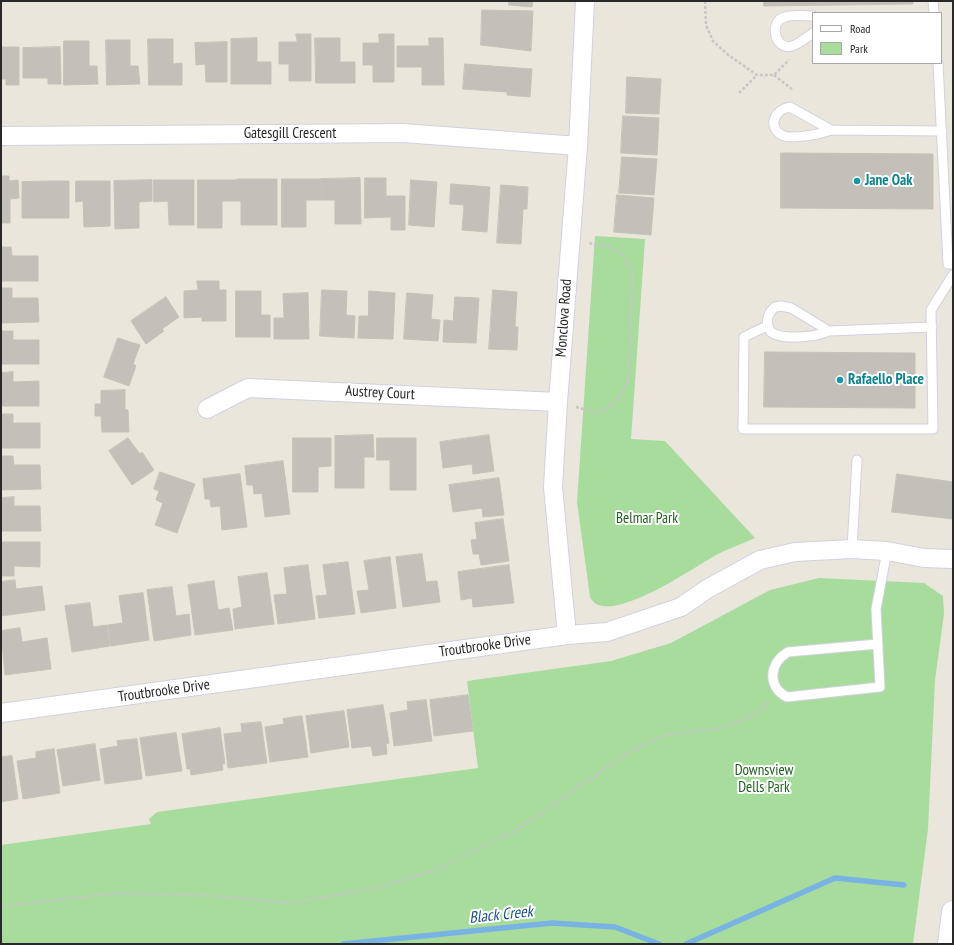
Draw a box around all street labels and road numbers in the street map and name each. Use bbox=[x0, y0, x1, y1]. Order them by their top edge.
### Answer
street label: Gatesgill Crescent bbox=[244, 125, 336, 143]
street label: Monclova Road bbox=[552, 278, 576, 358]
street label: Austrey Court bbox=[345, 382, 415, 404]
street label: Troutbrooke Drive bbox=[438, 631, 532, 661]
street label: Troutbrooke Drive bbox=[117, 676, 211, 706]

